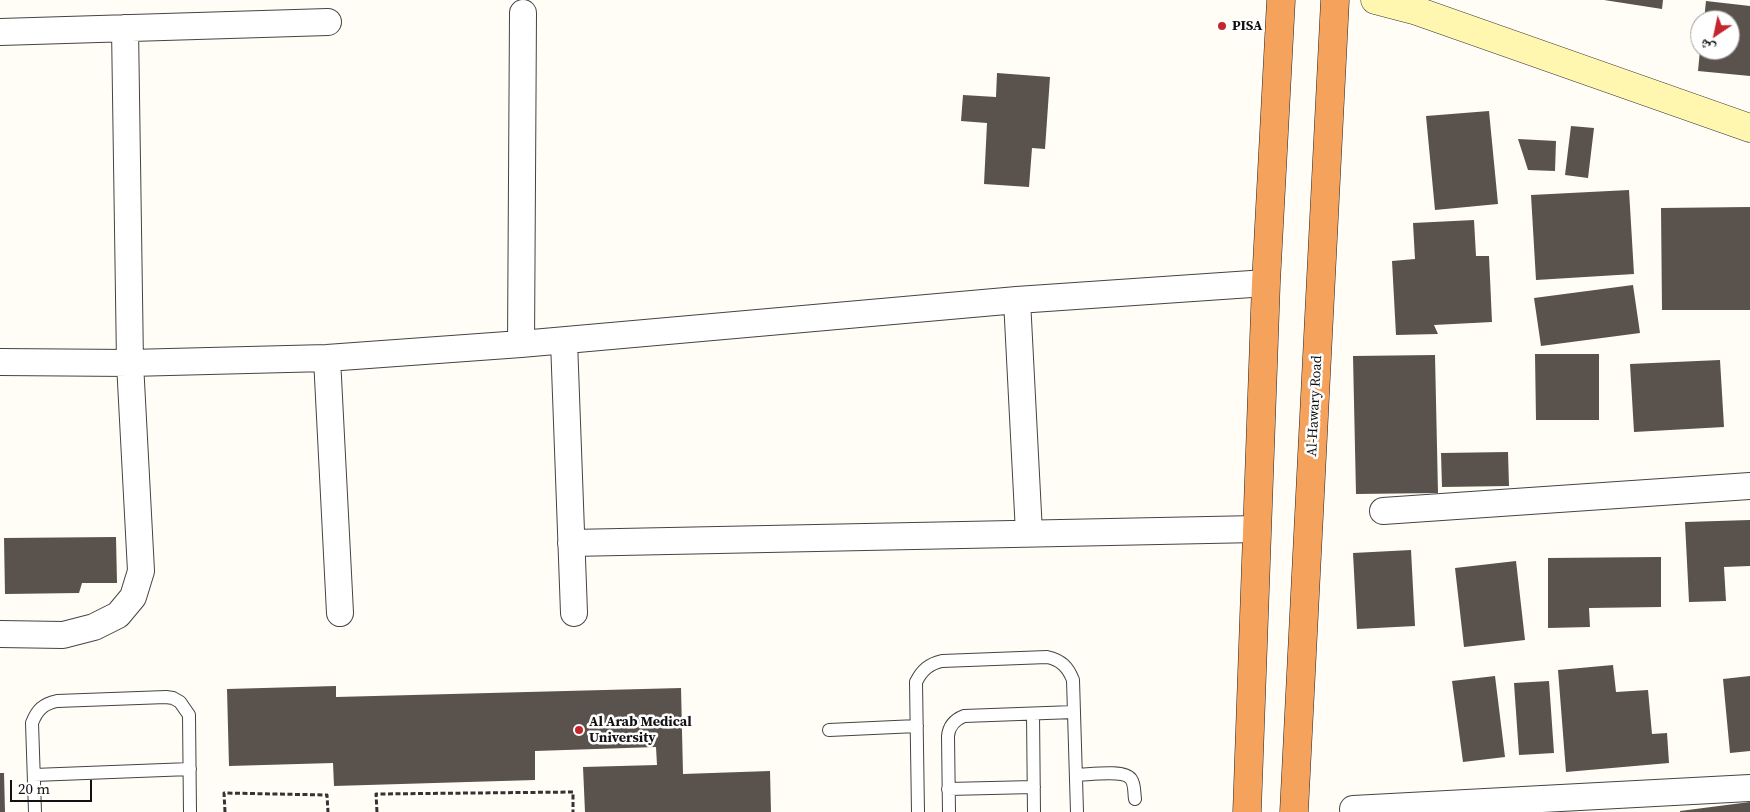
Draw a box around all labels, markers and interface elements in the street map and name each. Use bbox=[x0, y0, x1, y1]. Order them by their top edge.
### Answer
north arrow bbox=[1690, 10, 1740, 60]
place label: PISA bbox=[1232, 18, 1263, 34]
marker: PISA bbox=[1216, 20, 1228, 32]
text: ش bbox=[1695, 34, 1719, 59]
street label: Al-Hawary Road bbox=[1304, 355, 1326, 457]
place label: Al Arab Medical University bbox=[589, 714, 692, 746]
marker: Al Arab Medical University bbox=[573, 724, 585, 736]
scale bar bbox=[12, 770, 95, 802]
text: 20 m bbox=[18, 778, 50, 799]

